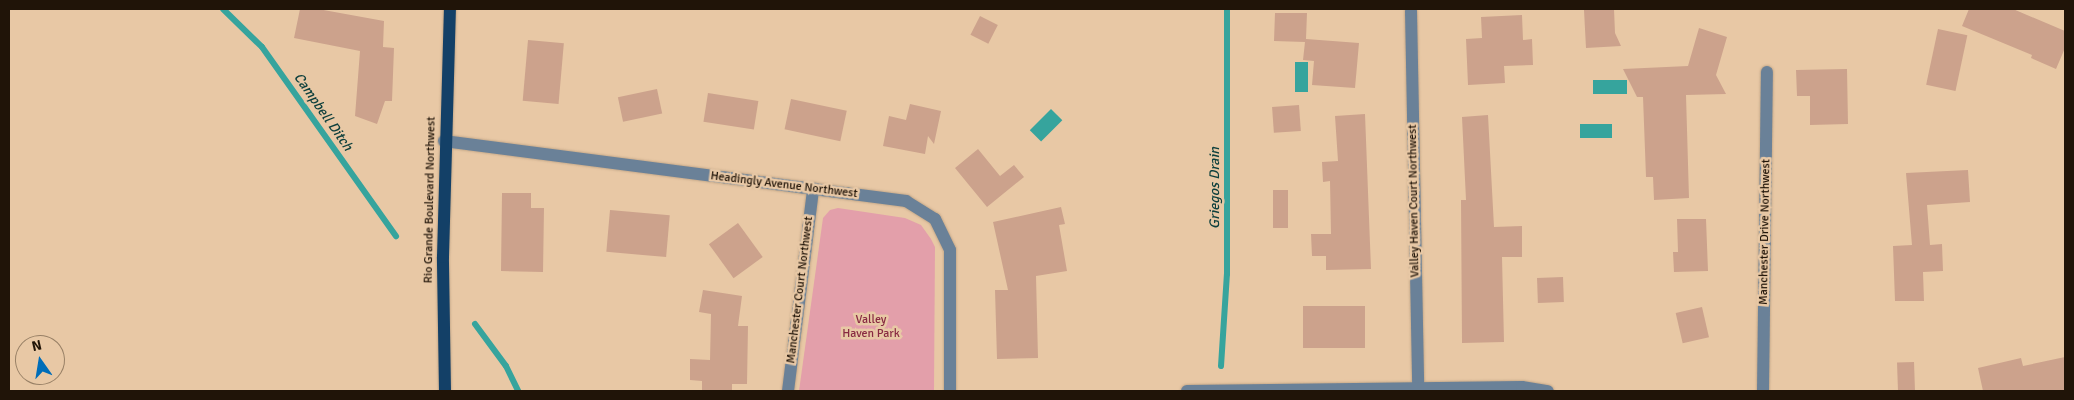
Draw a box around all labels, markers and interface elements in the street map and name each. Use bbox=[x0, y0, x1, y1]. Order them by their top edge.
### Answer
water label: Campbell Ditch bbox=[290, 70, 356, 154]
street label: Rio Grande Boulevard Northwest bbox=[421, 117, 439, 283]
street label: Valley Haven Court Northwest bbox=[1405, 124, 1423, 278]
water label: Griegos Drain bbox=[1207, 147, 1223, 229]
street label: Manchester Drive Northwest bbox=[1757, 159, 1773, 305]
street label: Headingly Avenue Northwest bbox=[710, 169, 858, 201]
street label: Manchester Court Northwest bbox=[784, 216, 816, 364]
park label: Valley Haven Park bbox=[842, 313, 900, 341]
north arrow bbox=[15, 335, 65, 385]
text: N bbox=[30, 336, 43, 355]

